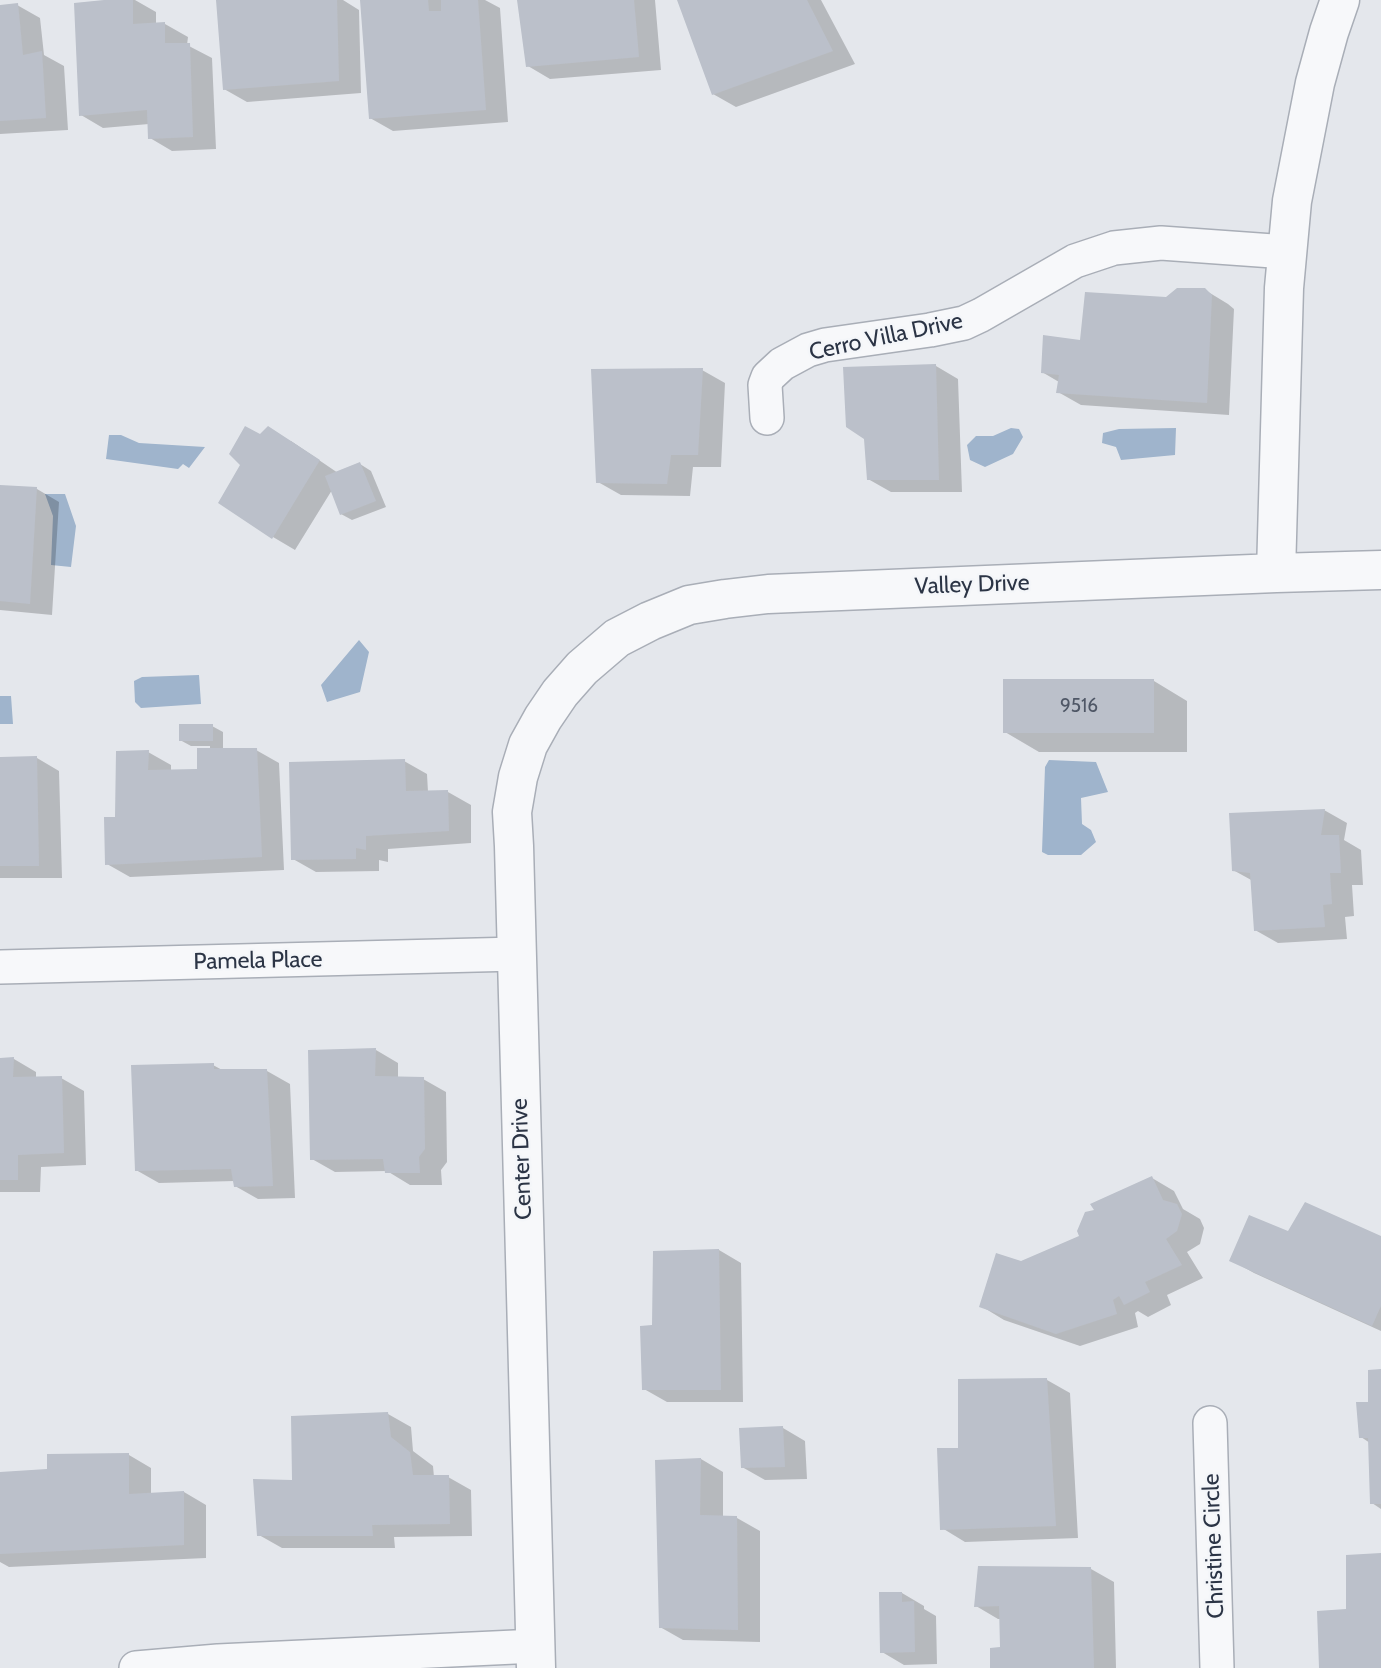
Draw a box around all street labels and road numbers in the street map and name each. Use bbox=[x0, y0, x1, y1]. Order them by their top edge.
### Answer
street label: Cerro Villa Drive bbox=[807, 307, 965, 367]
street label: Valley Drive bbox=[914, 569, 1030, 601]
street label: Pamela Place bbox=[193, 946, 323, 976]
street label: Center Drive bbox=[506, 1098, 538, 1220]
street label: Christine Circle bbox=[1198, 1473, 1230, 1619]

